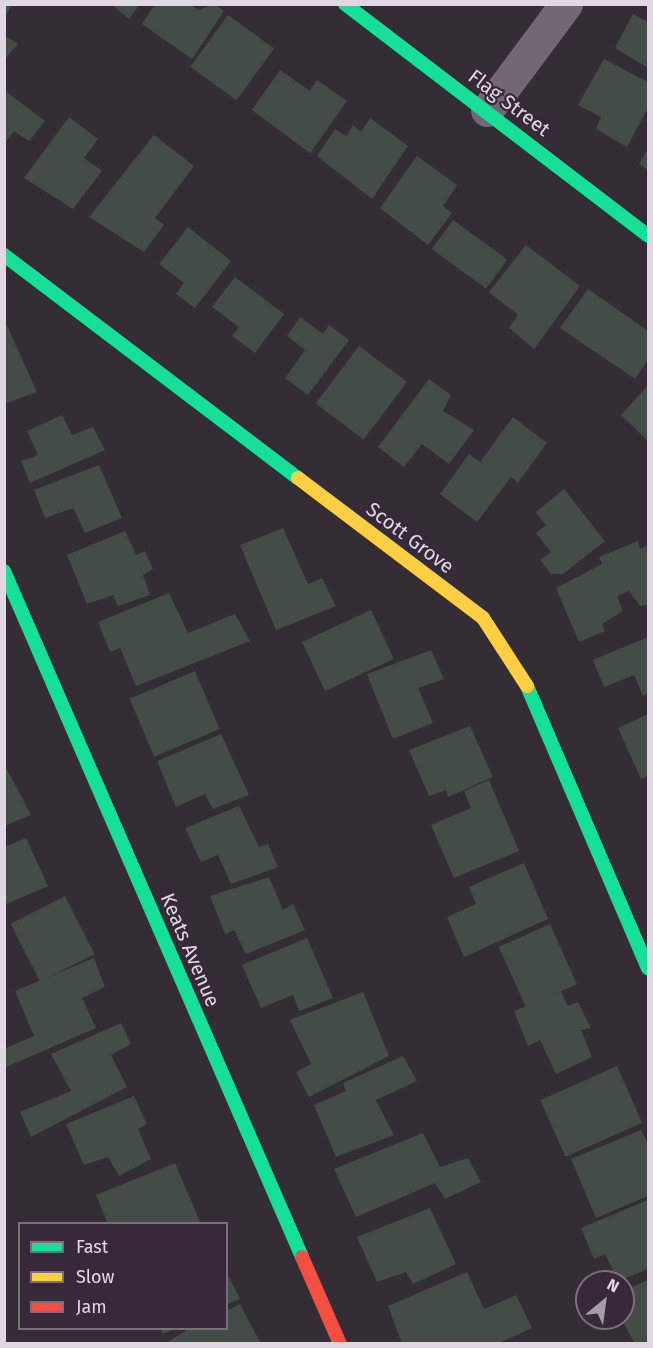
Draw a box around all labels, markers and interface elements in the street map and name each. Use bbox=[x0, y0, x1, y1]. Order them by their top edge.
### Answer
street label: Flag Street bbox=[463, 65, 555, 141]
street label: Scott Grove bbox=[361, 497, 459, 579]
street label: Keats Avenue bbox=[155, 889, 225, 1011]
legend bbox=[18, 1222, 228, 1330]
text: Fast bbox=[76, 1236, 108, 1258]
text: Slow bbox=[76, 1266, 114, 1288]
north arrow bbox=[575, 1270, 635, 1330]
text: N bbox=[604, 1275, 622, 1296]
text: Jam bbox=[76, 1296, 107, 1318]

